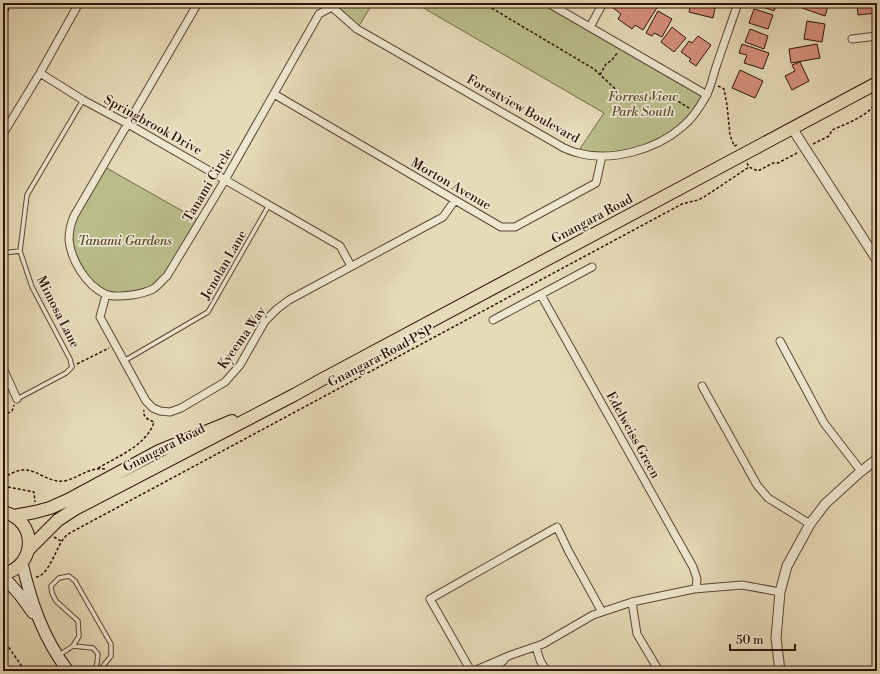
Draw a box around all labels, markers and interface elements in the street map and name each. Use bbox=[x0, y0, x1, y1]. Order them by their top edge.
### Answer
street label: Forestview Boulevard bbox=[464, 71, 583, 147]
park label: Forrest View Park South bbox=[608, 89, 678, 120]
street label: Springbrook Drive bbox=[101, 91, 205, 159]
street label: Tanami Circle bbox=[180, 145, 237, 225]
street label: Morton Avenue bbox=[408, 155, 494, 214]
street label: Gnangara Road bbox=[549, 191, 636, 247]
street label: Jenolan Lane bbox=[197, 227, 251, 303]
park label: Tanami Gardens bbox=[78, 233, 172, 249]
street label: Mimosa Lane bbox=[33, 273, 83, 351]
street label: Kyeema Way bbox=[215, 303, 270, 372]
street label: Gnangara Road PSP bbox=[325, 321, 437, 391]
street label: Edelweiss Green bbox=[603, 389, 664, 481]
street label: Gnangara Road bbox=[120, 420, 208, 476]
scale bar bbox=[730, 626, 795, 652]
text: 50 m bbox=[736, 633, 764, 648]

